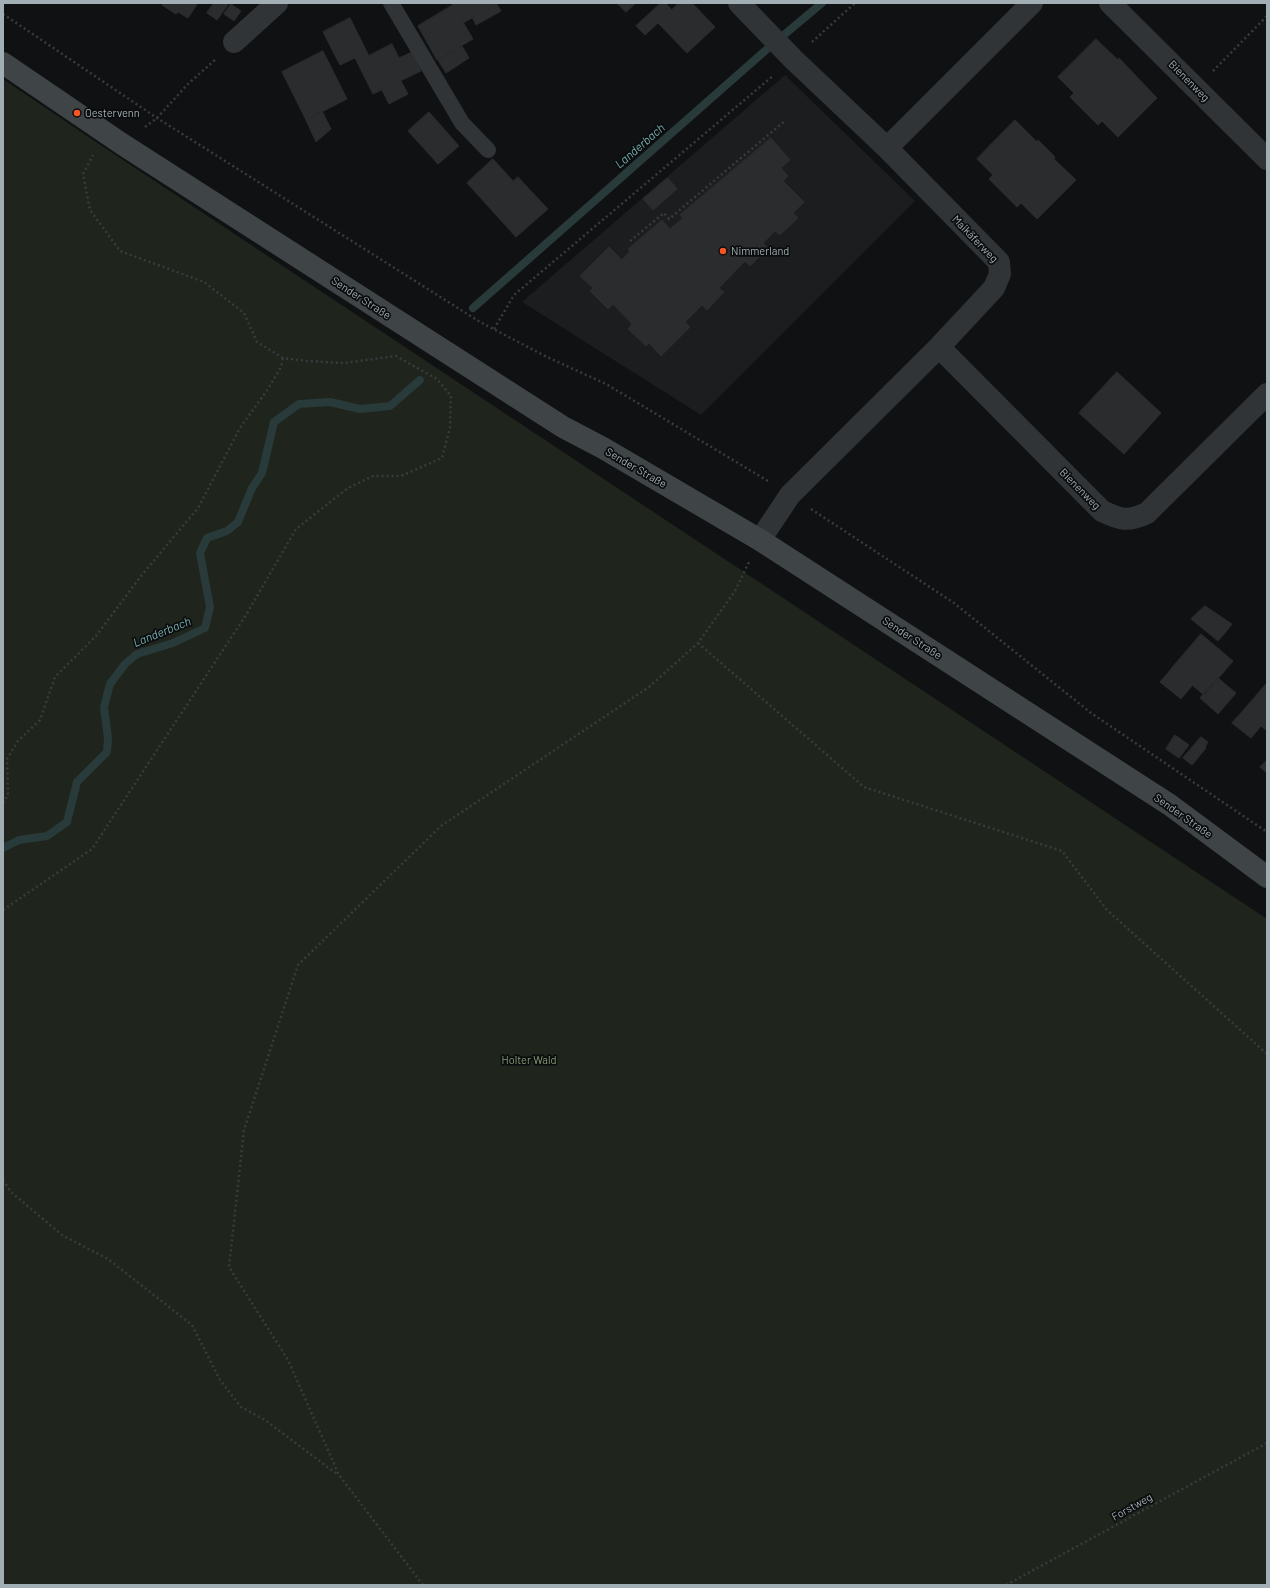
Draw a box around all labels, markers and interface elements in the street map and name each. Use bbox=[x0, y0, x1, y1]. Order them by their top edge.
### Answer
street label: Bienenweg bbox=[1166, 58, 1212, 104]
place label: Oestervenn bbox=[85, 106, 140, 120]
marker: Oestervenn bbox=[72, 108, 82, 118]
water label: Landerbach bbox=[612, 121, 668, 171]
street label: Maikäferweg bbox=[949, 213, 1001, 265]
place label: Nimmerland bbox=[731, 244, 789, 258]
marker: Nimmerland bbox=[718, 246, 728, 256]
street label: Sender Straße bbox=[329, 274, 393, 322]
street label: Sender Straße bbox=[603, 445, 669, 491]
street label: Bienenweg bbox=[1057, 466, 1103, 512]
water label: Landerbach bbox=[131, 614, 193, 650]
street label: Sender Straße bbox=[880, 614, 944, 662]
street label: Sender Straße bbox=[1151, 791, 1215, 841]
park label: Holter Wald bbox=[502, 1053, 556, 1067]
street label: Forstweg bbox=[1109, 1490, 1155, 1524]

